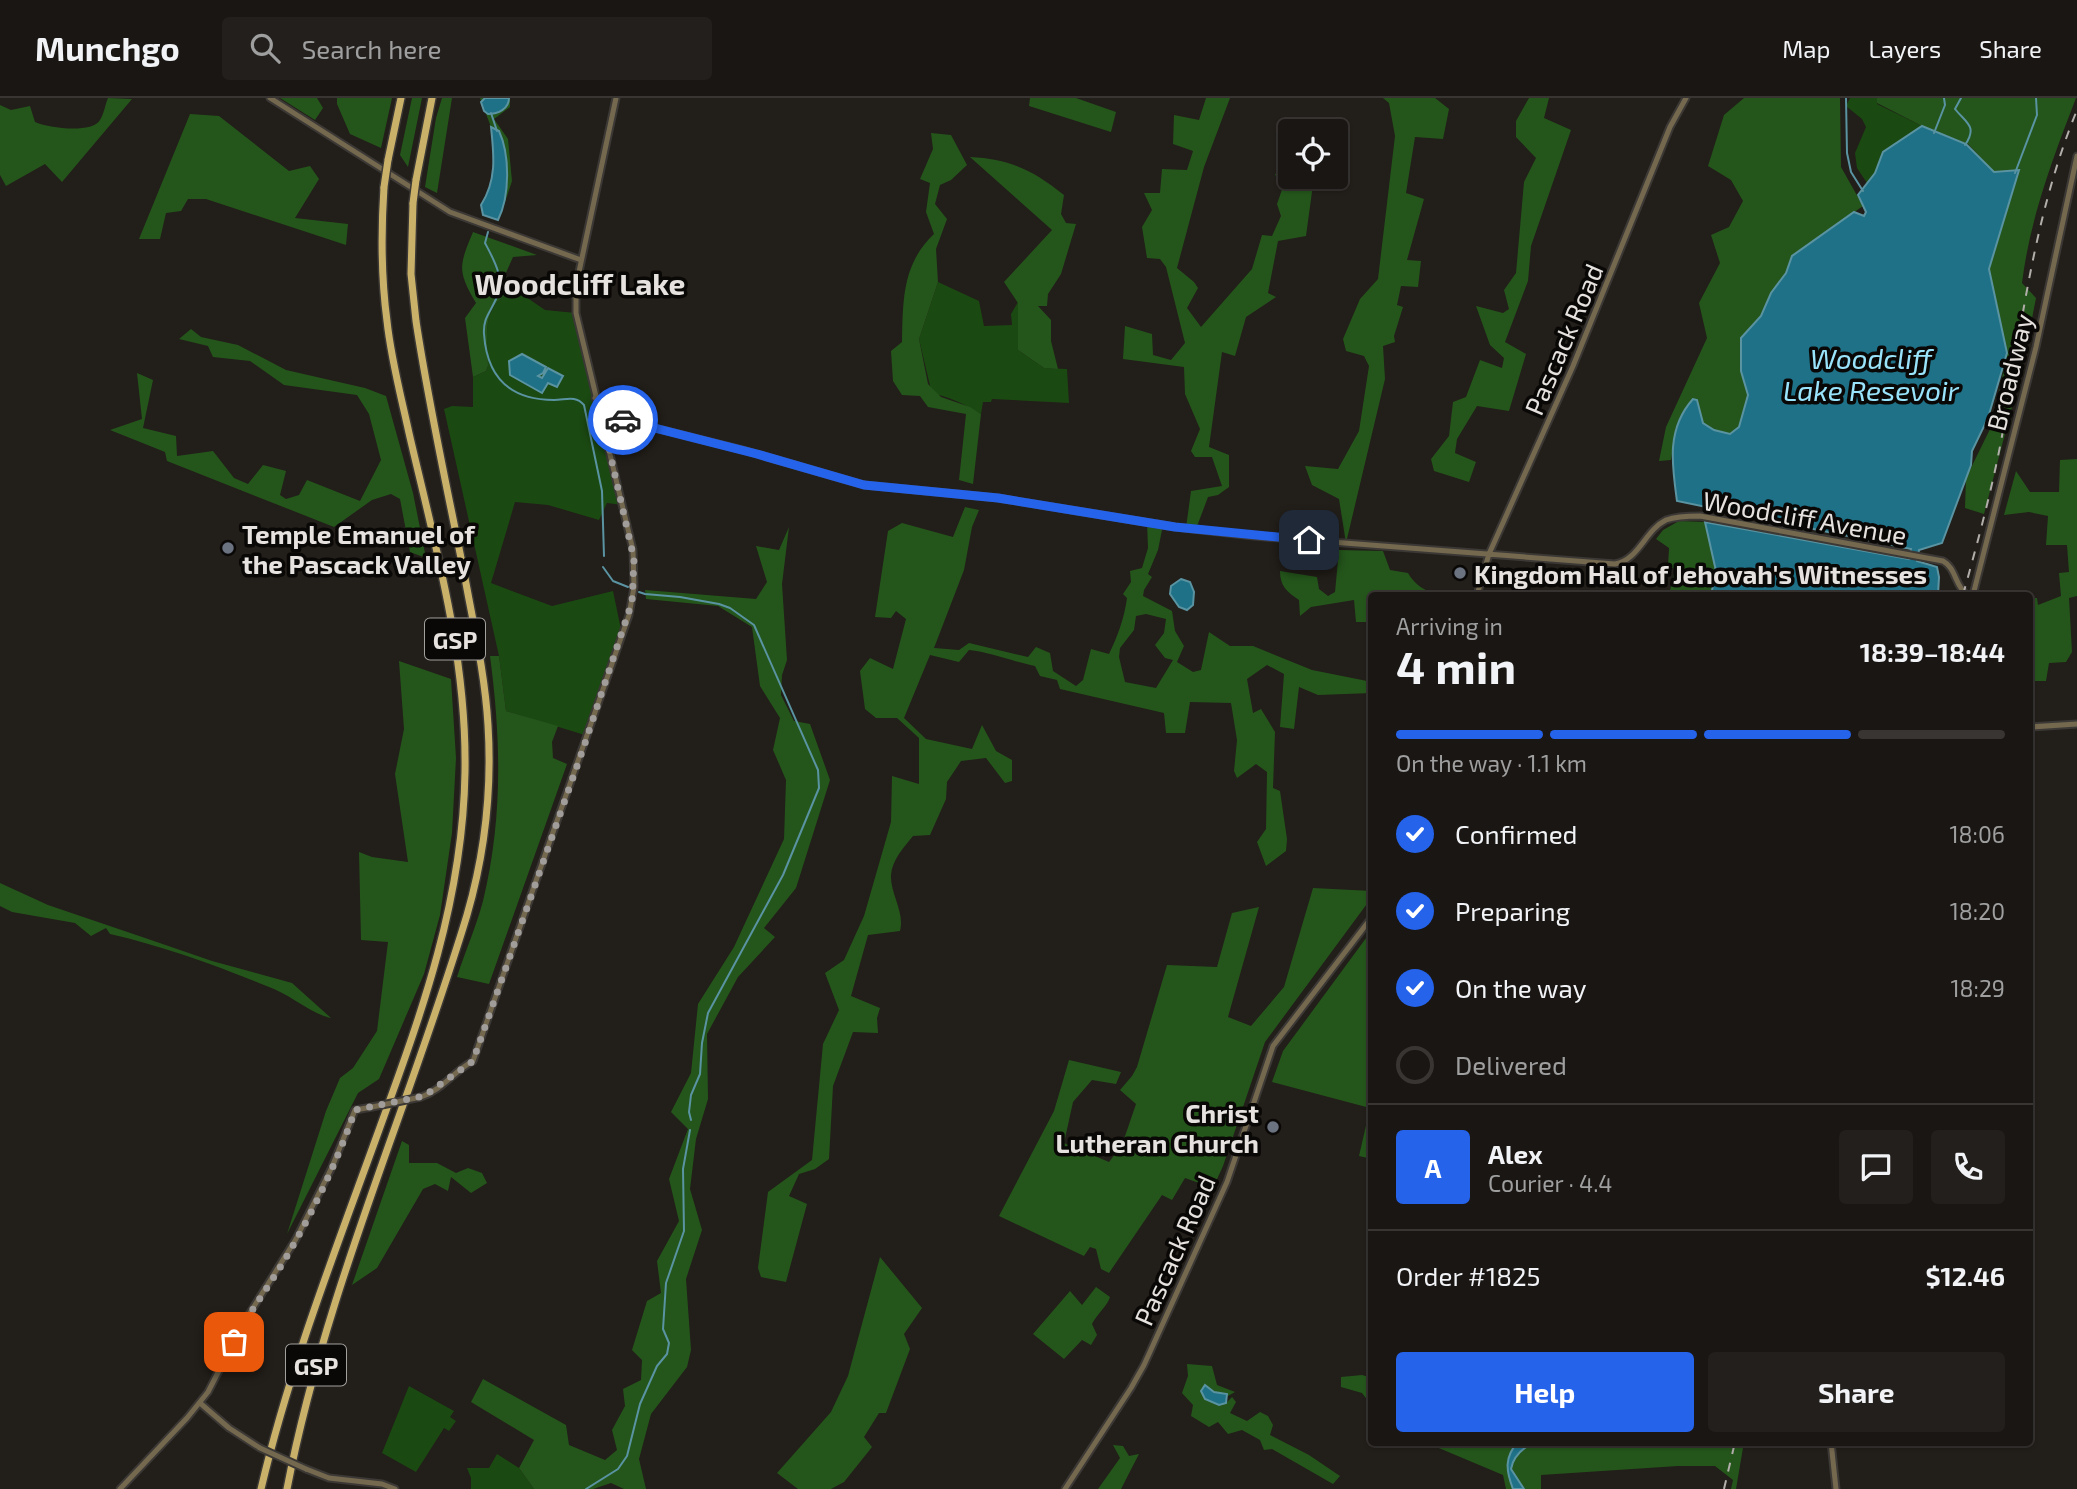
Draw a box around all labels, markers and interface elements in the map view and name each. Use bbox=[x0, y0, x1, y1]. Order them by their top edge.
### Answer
search box bbox=[222, 17, 712, 80]
text: Munchgo bbox=[35, 28, 180, 68]
icon: search bbox=[246, 29, 284, 67]
text: Search here bbox=[302, 33, 441, 64]
text: Map bbox=[1782, 34, 1830, 63]
text: Layers bbox=[1868, 34, 1941, 63]
text: Share bbox=[1979, 34, 2042, 63]
map controls bbox=[1278, 119, 1348, 189]
button: locate bbox=[1278, 119, 1348, 189]
street label: Pascack Road bbox=[1517, 259, 1609, 419]
district label: Woodcliff Lake bbox=[475, 265, 686, 301]
street label: Broadway bbox=[1980, 310, 2039, 434]
water label: Woodcliff Lake Resevoir bbox=[1783, 341, 1960, 407]
courier bbox=[588, 385, 658, 455]
icon: car bbox=[604, 401, 642, 439]
street label: Woodcliff Avenue bbox=[1701, 484, 1909, 550]
pin bbox=[1279, 510, 1339, 570]
place label: Temple Emanuel of the Pascack Valley bbox=[242, 518, 476, 580]
icon: home bbox=[1290, 521, 1328, 559]
marker: Temple Emanuel of the Pascack Valley bbox=[220, 540, 236, 556]
place label: Kingdom Hall of Jehovah's Witnesses bbox=[1474, 558, 1927, 589]
marker: Kingdom Hall of Jehovah's Witnesses bbox=[1452, 565, 1468, 581]
text: Arriving in bbox=[1396, 612, 1503, 640]
road number: GSP bbox=[425, 618, 485, 660]
text: 18:39–18:44 bbox=[1860, 636, 2005, 667]
text: 4 min bbox=[1396, 638, 1516, 693]
text: On the way · 1.1 km bbox=[1396, 749, 1587, 777]
icon: check bbox=[1396, 815, 1434, 853]
text: Confirmed bbox=[1455, 818, 1578, 849]
text: 18:06 bbox=[1949, 820, 2005, 848]
icon: check bbox=[1396, 892, 1434, 930]
text: Preparing bbox=[1455, 895, 1570, 926]
text: 18:20 bbox=[1950, 897, 2005, 925]
icon: check bbox=[1396, 969, 1434, 1007]
text: On the way bbox=[1455, 972, 1586, 1003]
text: 18:29 bbox=[1950, 974, 2005, 1002]
text: Delivered bbox=[1455, 1049, 1567, 1080]
place label: Christ Lutheran Church bbox=[1056, 1097, 1259, 1158]
marker: Christ Lutheran Church bbox=[1265, 1119, 1281, 1135]
button: chat bbox=[1839, 1130, 1913, 1204]
button: phone bbox=[1931, 1130, 2005, 1204]
text: Alex bbox=[1488, 1138, 1543, 1169]
text: A bbox=[1425, 1152, 1441, 1183]
text: Courier · 4.4 bbox=[1488, 1169, 1612, 1197]
street label: Pascack Road bbox=[1127, 1170, 1221, 1330]
text: Order #1825 bbox=[1396, 1260, 1541, 1291]
text: $12.46 bbox=[1925, 1260, 2005, 1291]
pin bbox=[204, 1312, 264, 1372]
icon: bag bbox=[215, 1323, 253, 1361]
road number: GSP bbox=[286, 1344, 346, 1386]
button: Help bbox=[1396, 1352, 1694, 1432]
button: Share bbox=[1708, 1352, 2005, 1432]

